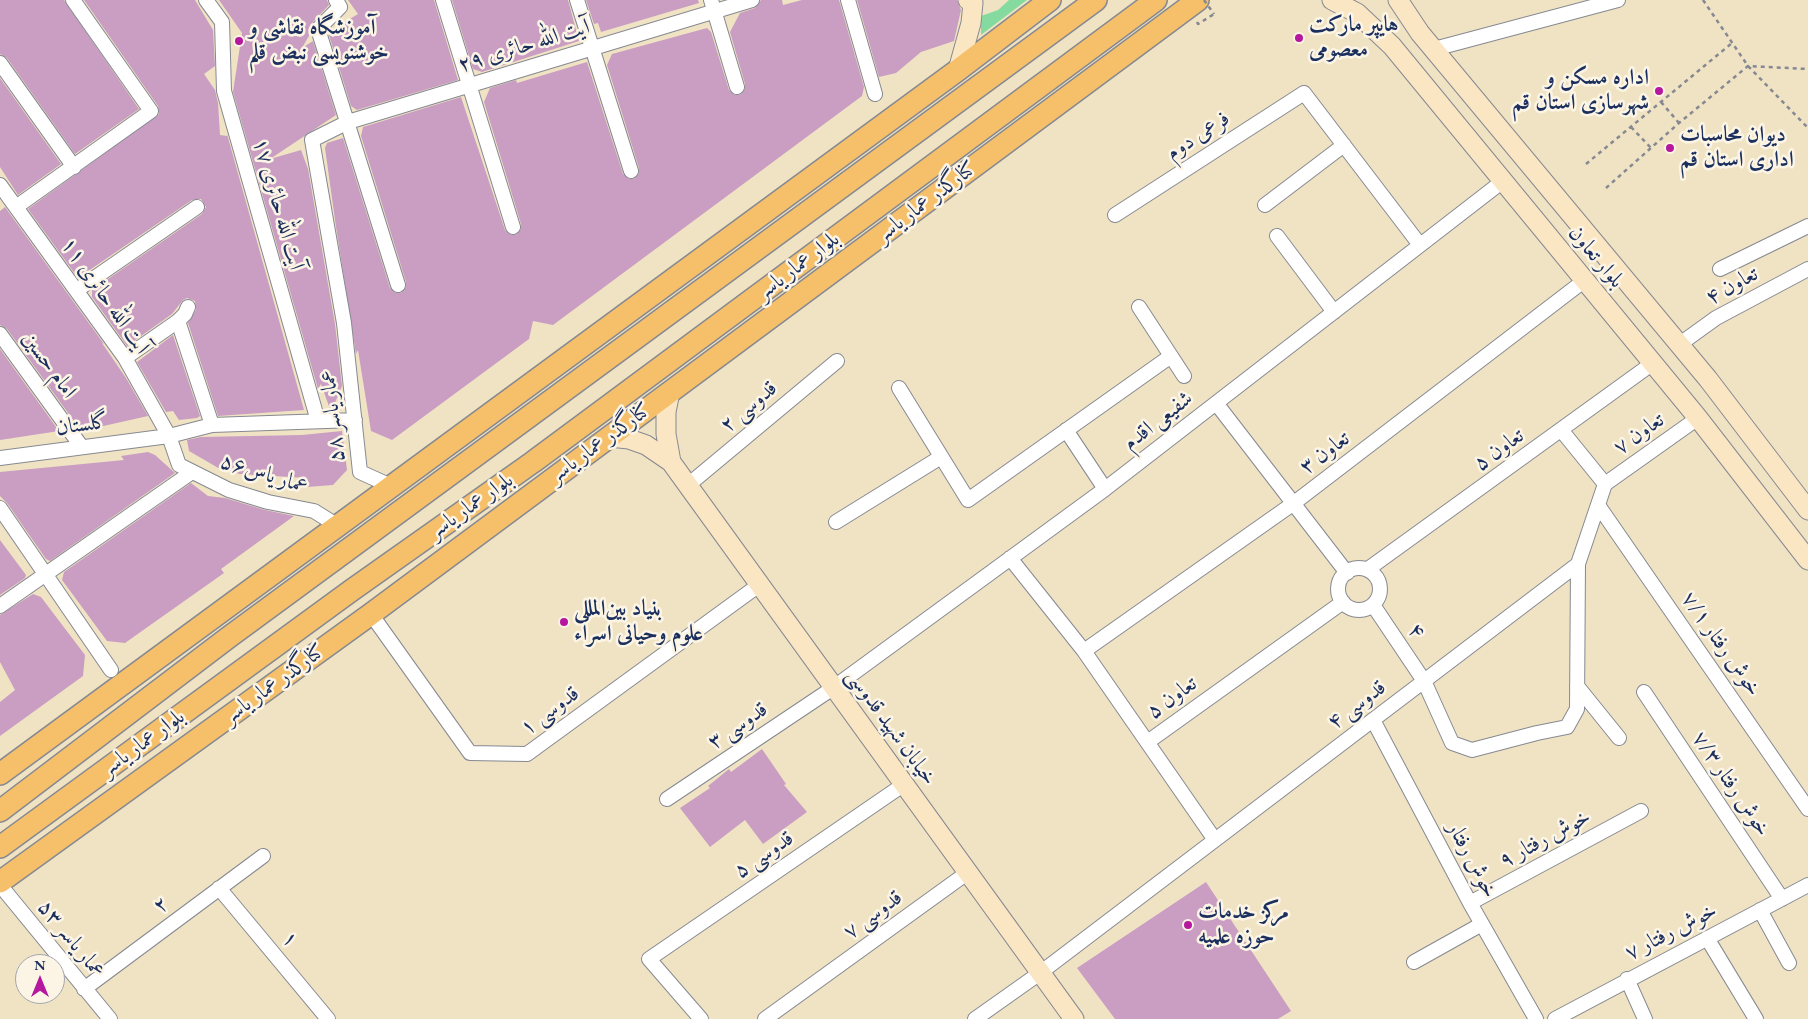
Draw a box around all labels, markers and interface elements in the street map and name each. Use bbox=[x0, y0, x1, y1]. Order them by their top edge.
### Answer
place label: هایپر مارکت معصومی bbox=[1309, 12, 1399, 64]
street label: آیت الله حائری ۲۹ bbox=[455, 13, 593, 79]
place label: آموزشگاه نقاشی و خوشنویسی نبض قلم bbox=[249, 15, 389, 66]
marker: هایپر مارکت معصومی bbox=[1293, 32, 1305, 44]
marker: آموزشگاه نقاشی و خوشنویسی نبض قلم bbox=[233, 35, 245, 47]
place label: اداره مسکن و شهرسازی استان قم bbox=[1512, 65, 1649, 116]
marker: اداره مسکن و شهرسازی استان قم bbox=[1653, 85, 1665, 97]
street label: فرعی دوم bbox=[1161, 106, 1235, 166]
place label: دیوان محاسبات اداری استان قم bbox=[1680, 122, 1794, 174]
street label: آیت الله حائری ۱۷ bbox=[247, 135, 309, 273]
marker: دیوان محاسبات اداری استان قم bbox=[1664, 142, 1676, 154]
street label: کنارگذر عمار یاسر bbox=[870, 156, 982, 248]
street label: بلوار تعاون bbox=[1562, 220, 1630, 294]
street label: بلوار عمار یاسر bbox=[751, 226, 845, 306]
street label: آیت الله حائری ۱۱ bbox=[55, 233, 155, 359]
street label: تعاون ۴ bbox=[1701, 261, 1763, 311]
street label: امام حسین bbox=[16, 326, 82, 404]
street label: عمار یاسر ۵۸ bbox=[315, 368, 351, 464]
street label: قدوسی ۲ bbox=[715, 375, 783, 439]
street label: شفیعی اقدم bbox=[1118, 386, 1198, 456]
street label: کنارگذر عمار یاسر bbox=[544, 397, 656, 489]
street label: تعاون ۷ bbox=[1609, 407, 1669, 461]
street label: گلستان bbox=[54, 408, 110, 442]
street label: تعاون ۵ bbox=[1469, 423, 1529, 477]
street label: تعاون ۳ bbox=[1295, 426, 1355, 480]
street label: عمار یاس۵۶ bbox=[217, 448, 311, 500]
street label: بلوار عمار یاسر bbox=[424, 467, 518, 545]
street label: خوش رفتار ۷/۱ bbox=[1675, 587, 1767, 701]
place label: بنیاد بین‌المللی علوم وحیانی اسراء bbox=[574, 596, 703, 648]
marker: بنیاد بین‌المللی علوم وحیانی اسراء bbox=[558, 616, 570, 628]
street label: ۴ bbox=[1401, 618, 1431, 644]
street label: کنارگذر عمار یاسر bbox=[218, 638, 330, 730]
street label: خیابان شهید قدوسی bbox=[840, 663, 942, 791]
street label: تعاون ۵ bbox=[1142, 671, 1202, 725]
street label: قدوسی ۴ bbox=[1322, 674, 1392, 736]
street label: قدوسی ۱ bbox=[515, 681, 585, 741]
street label: قدوسی ۳ bbox=[703, 696, 773, 756]
street label: بلوار عمار یاسر bbox=[96, 704, 190, 782]
street label: خوش رفتار ۷/۳ bbox=[1686, 726, 1776, 842]
street label: خوش رفتار ۹ bbox=[1495, 804, 1595, 874]
street label: خوش رفتار bbox=[1441, 817, 1503, 903]
street label: قدوسی ۵ bbox=[729, 825, 799, 885]
street label: قدوسی ۷ bbox=[838, 885, 908, 945]
street label: ۲ bbox=[148, 891, 174, 919]
street label: عمار یاسر ۵۳ bbox=[32, 895, 110, 983]
street label: خوش رفتار ۷ bbox=[1620, 898, 1722, 966]
place label: مرکز خدمات حوزه علمیه bbox=[1198, 899, 1289, 950]
marker: مرکز خدمات حوزه علمیه bbox=[1182, 919, 1194, 931]
street label: ۱ bbox=[276, 926, 304, 952]
north arrow bbox=[15, 954, 65, 1004]
text: N bbox=[34, 956, 46, 974]

